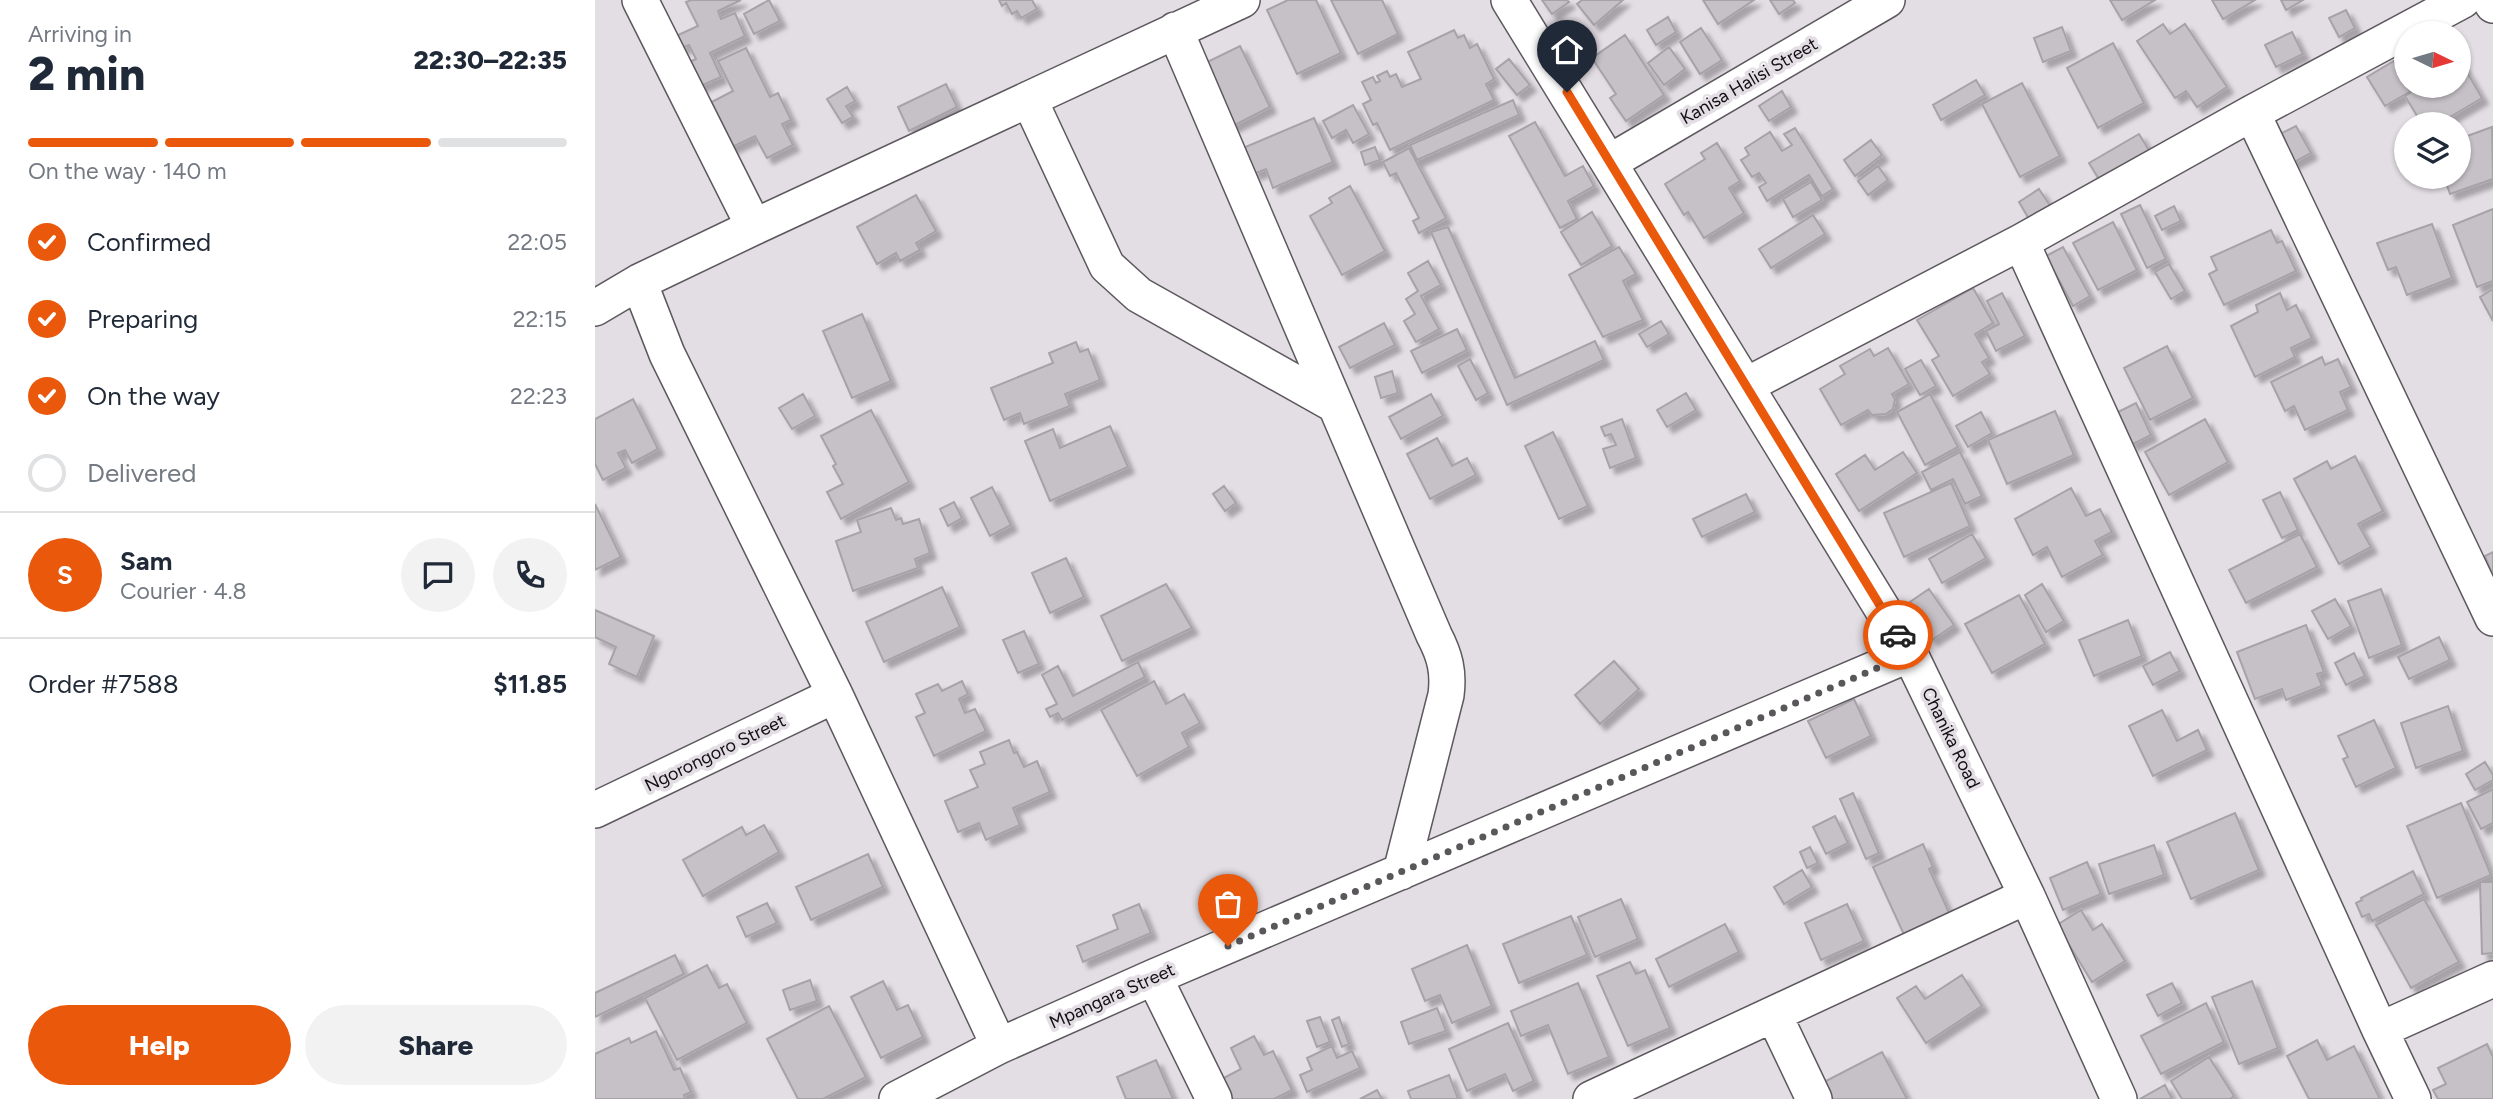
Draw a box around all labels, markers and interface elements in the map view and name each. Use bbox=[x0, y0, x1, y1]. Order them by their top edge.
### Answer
text: Arriving in bbox=[28, 20, 132, 48]
pin bbox=[1537, 20, 1597, 92]
north arrow bbox=[2394, 21, 2471, 98]
map controls bbox=[2394, 21, 2471, 189]
icon: home bbox=[1548, 31, 1586, 69]
street label: Kanisa Halisi Street bbox=[1677, 33, 1822, 129]
text: 22:30–22:35 bbox=[413, 44, 567, 76]
text: 2 min bbox=[28, 46, 145, 102]
button: layers bbox=[2394, 112, 2471, 189]
text: On the way · 140 m bbox=[28, 157, 227, 185]
icon: check bbox=[28, 223, 66, 261]
text: Confirmed bbox=[87, 226, 211, 258]
text: 22:05 bbox=[507, 228, 567, 256]
icon: check bbox=[28, 300, 66, 338]
text: Preparing bbox=[87, 303, 198, 335]
text: 22:15 bbox=[513, 305, 567, 333]
icon: check bbox=[28, 377, 66, 415]
text: On the way bbox=[87, 380, 220, 412]
text: 22:23 bbox=[510, 382, 567, 410]
text: Delivered bbox=[87, 457, 196, 489]
button: chat bbox=[401, 538, 475, 612]
button: phone bbox=[493, 538, 567, 612]
text: Sam bbox=[120, 545, 172, 577]
text: S bbox=[57, 559, 73, 591]
text: Courier · 4.8 bbox=[120, 577, 247, 605]
courier bbox=[1863, 600, 1933, 670]
icon: car bbox=[1879, 616, 1917, 654]
text: Order #7588 bbox=[28, 668, 179, 700]
text: $11.85 bbox=[493, 668, 567, 700]
street label: Chanika Road bbox=[1917, 684, 1985, 792]
street label: Ngorongoro Street bbox=[641, 709, 789, 797]
pin bbox=[1198, 874, 1258, 946]
icon: bag bbox=[1209, 885, 1247, 923]
street label: Mpangara Street bbox=[1046, 958, 1178, 1033]
button: Help bbox=[28, 1005, 291, 1085]
button: Share bbox=[305, 1005, 567, 1085]

